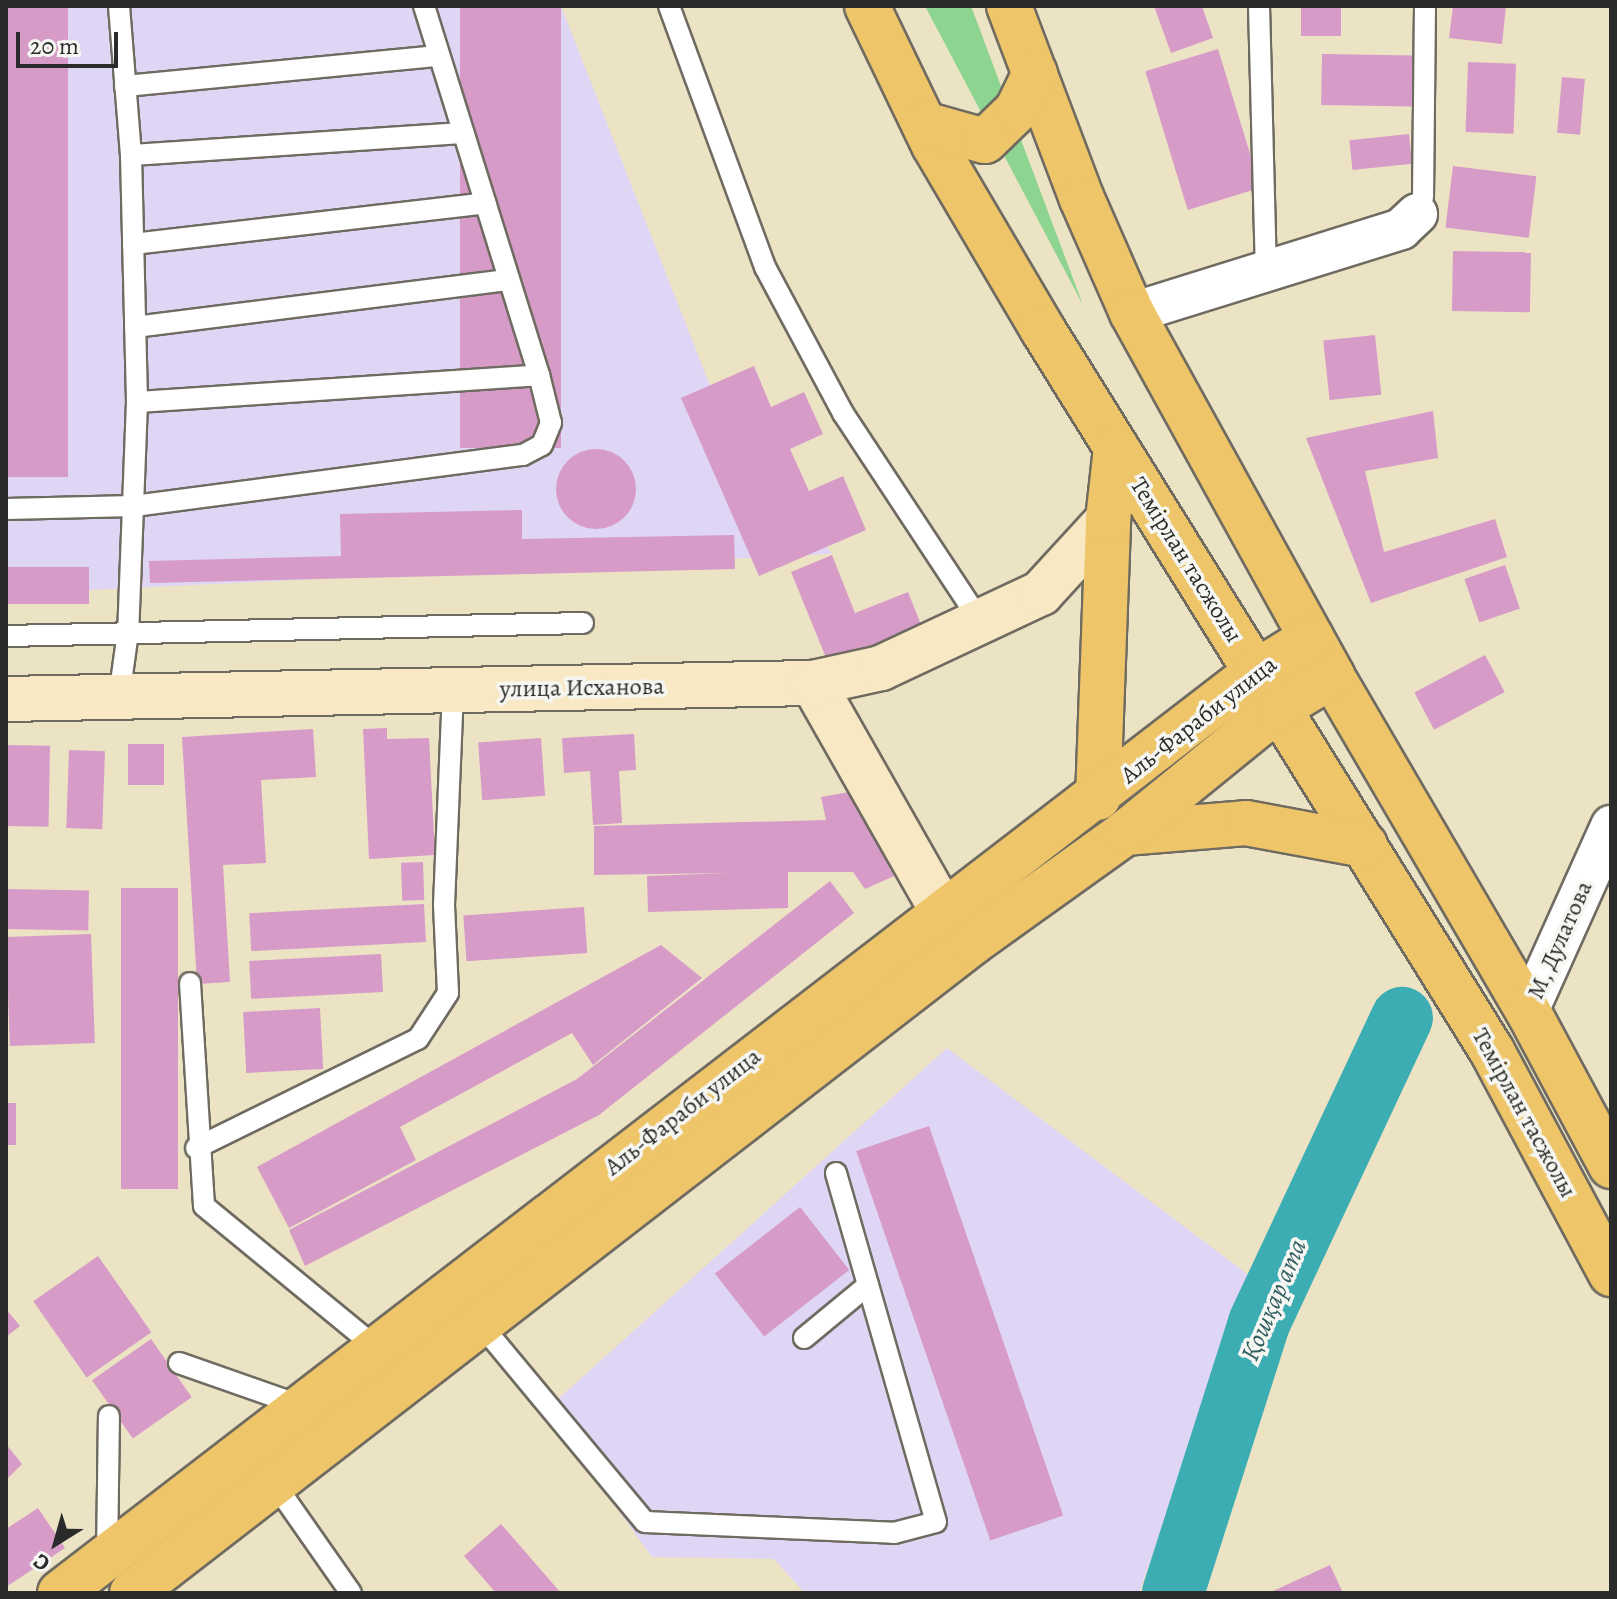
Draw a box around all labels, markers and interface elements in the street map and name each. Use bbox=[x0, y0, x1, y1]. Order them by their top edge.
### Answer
scale bar bbox=[20, 16, 122, 66]
text: 20 m bbox=[30, 30, 79, 62]
street label: Темірлан тасжолы bbox=[1124, 472, 1248, 648]
street label: Аль-Фараби улица bbox=[1115, 650, 1283, 790]
street label: улица Исханова bbox=[500, 672, 664, 704]
street label: М, Дулатова bbox=[1521, 876, 1599, 1004]
street label: Темірлан тасжолы bbox=[1466, 1023, 1582, 1203]
street label: Аль-Фараби улица bbox=[599, 1042, 767, 1182]
water label: Қошқар ата bbox=[1235, 1235, 1313, 1365]
north arrow bbox=[16, 1503, 96, 1583]
text: С bbox=[27, 1546, 56, 1578]

